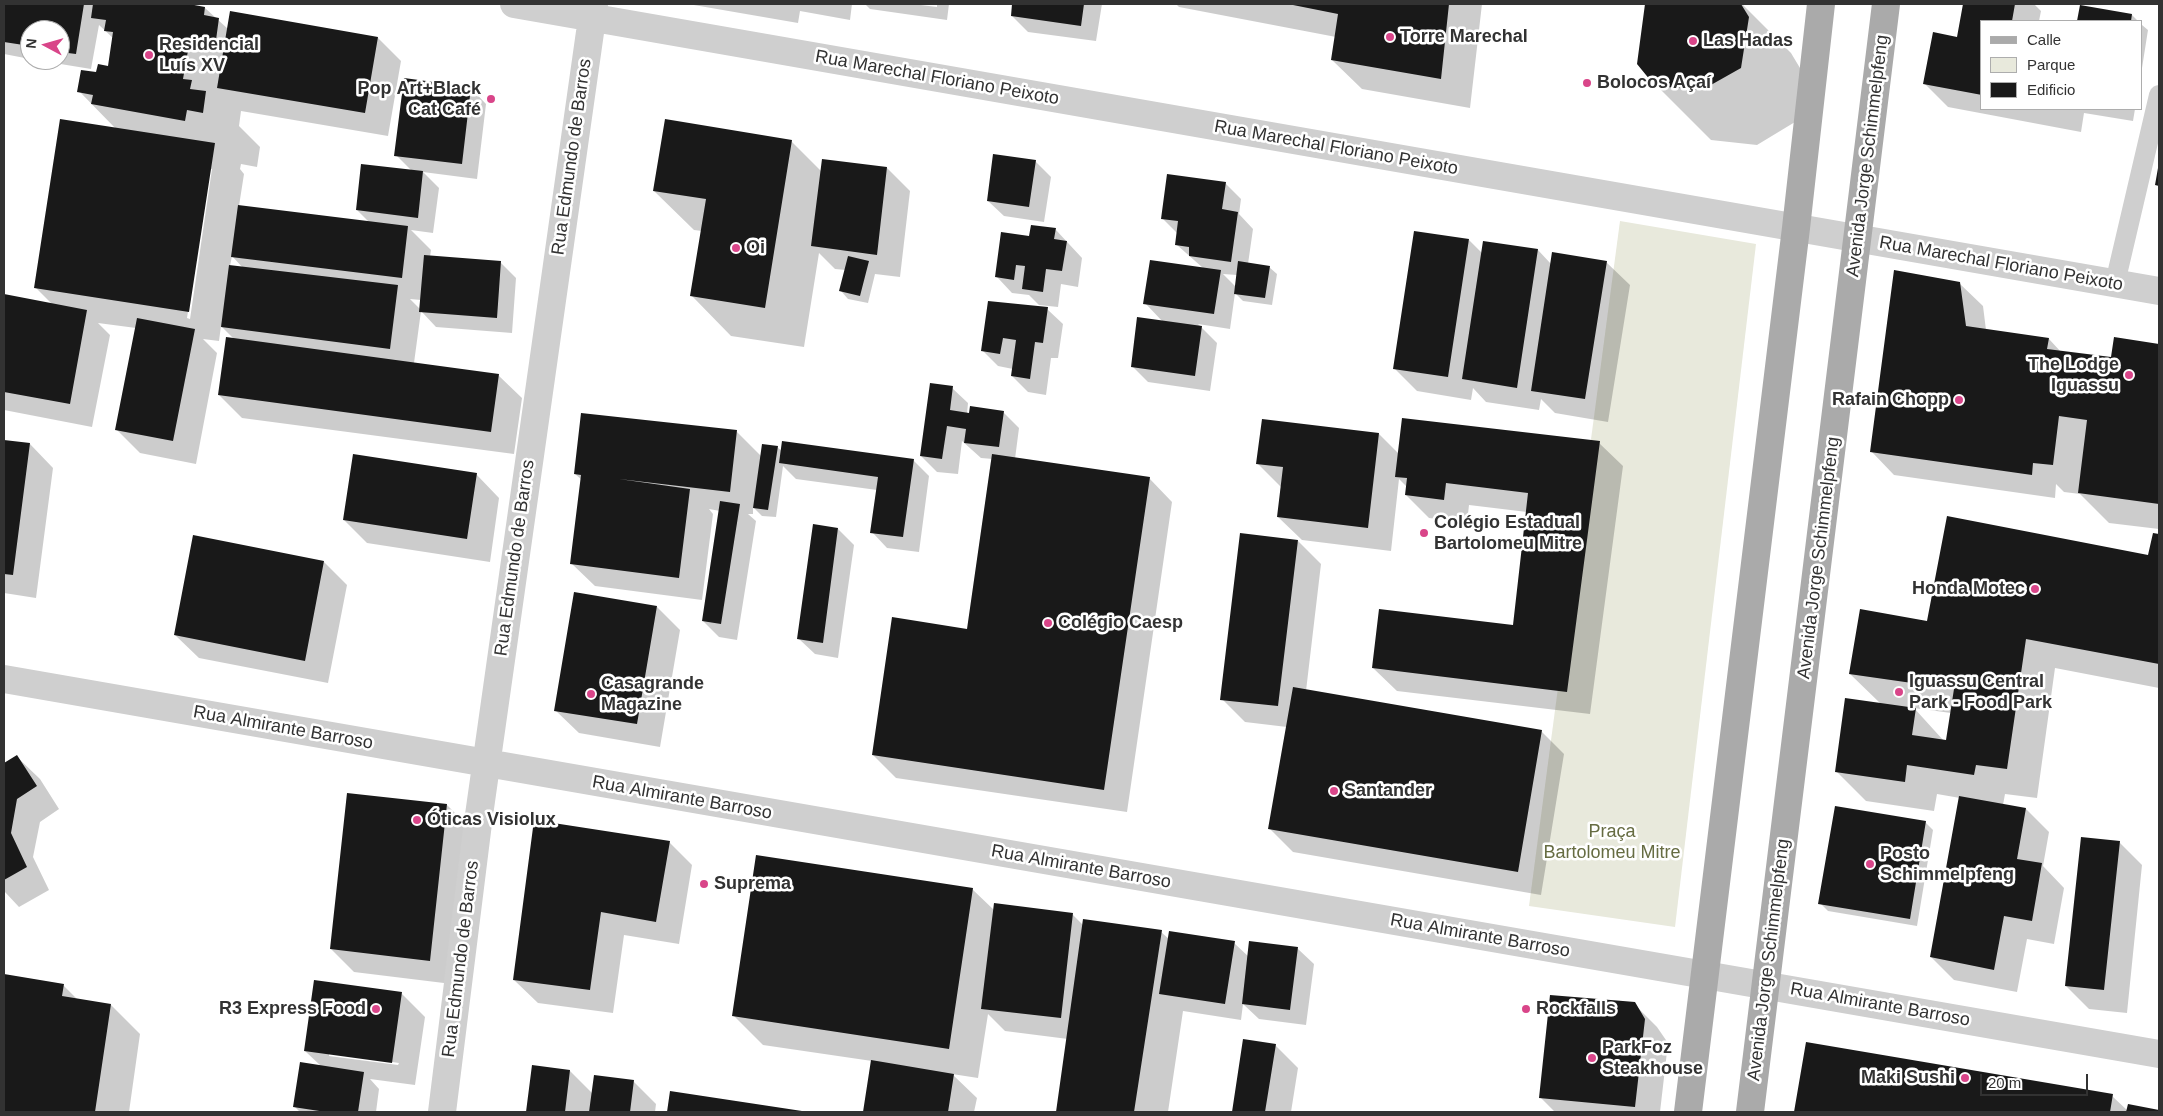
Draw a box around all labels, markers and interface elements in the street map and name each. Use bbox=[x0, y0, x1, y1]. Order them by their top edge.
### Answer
north arrow bbox=[20, 20, 70, 70]
legend bbox=[1980, 20, 2143, 110]
place label: Torre Marechal bbox=[1400, 26, 1528, 48]
place label: Las Hadas bbox=[1703, 30, 1793, 52]
marker: Torre Marechal bbox=[1384, 31, 1396, 43]
text: Calle bbox=[2027, 31, 2061, 48]
place label: Residencial Luís XV bbox=[159, 34, 259, 76]
street label: Avenida Jorge Schimmelpfeng bbox=[1842, 34, 1894, 278]
marker: Las Hadas bbox=[1687, 35, 1699, 47]
text: N bbox=[23, 38, 40, 49]
street label: Rua Marechal Floriano Peixoto bbox=[813, 46, 1061, 110]
marker: Residencial Luís XV bbox=[143, 49, 155, 61]
text: Parque bbox=[2027, 56, 2075, 73]
street label: Rua Edmundo de Barros bbox=[548, 57, 596, 257]
place label: Bolocos Açaí bbox=[1597, 72, 1711, 94]
marker: Bolocos Açaí bbox=[1581, 77, 1593, 89]
place label: Pop Art+Black Cat Café bbox=[357, 78, 481, 120]
text: Edificio bbox=[2027, 81, 2075, 98]
marker: Pop Art+Black Cat Café bbox=[485, 93, 497, 105]
street label: Rua Marechal Floriano Peixoto bbox=[1212, 116, 1460, 180]
street label: Rua Marechal Floriano Peixoto bbox=[1877, 232, 2125, 296]
place label: Oi bbox=[746, 237, 765, 259]
marker: Oi bbox=[730, 242, 742, 254]
place label: The Lodge Iguassu bbox=[2028, 354, 2119, 396]
marker: The Lodge Iguassu bbox=[2123, 369, 2135, 381]
place label: Rafain Chopp bbox=[1832, 389, 1949, 411]
marker: Rafain Chopp bbox=[1953, 394, 1965, 406]
street label: Avenida Jorge Schimmelpfeng bbox=[1793, 436, 1845, 680]
street label: Rua Edmundo de Barros bbox=[491, 458, 539, 658]
place label: Colégio Estadual Bartolomeu Mitre bbox=[1434, 512, 1582, 554]
marker: Colégio Estadual Bartolomeu Mitre bbox=[1418, 527, 1430, 539]
place label: Honda Motec bbox=[1912, 578, 2025, 600]
marker: Honda Motec bbox=[2029, 583, 2041, 595]
place label: Colégio Caesp bbox=[1058, 612, 1183, 634]
marker: Colégio Caesp bbox=[1042, 617, 1054, 629]
place label: Iguassu Central Park - Food Park bbox=[1909, 671, 2052, 714]
place label: Casagrande Magazine bbox=[601, 673, 704, 716]
marker: Iguassu Central Park - Food Park bbox=[1893, 686, 1905, 698]
marker: Casagrande Magazine bbox=[585, 688, 597, 700]
street label: Rua Almirante Barroso bbox=[191, 702, 375, 754]
street label: Rua Almirante Barroso bbox=[590, 772, 774, 824]
place label: Santander bbox=[1344, 780, 1432, 802]
marker: Santander bbox=[1328, 785, 1340, 797]
place label: Óticas Visiolux bbox=[427, 809, 556, 831]
marker: Óticas Visiolux bbox=[411, 814, 423, 826]
park label: Praça Bartolomeu Mitre bbox=[1543, 821, 1681, 864]
street label: Avenida Jorge Schimmelpfeng bbox=[1743, 838, 1795, 1082]
street label: Rua Almirante Barroso bbox=[989, 841, 1173, 893]
place label: Posto Schimmelpfeng bbox=[1880, 843, 2014, 886]
marker: Posto Schimmelpfeng bbox=[1864, 858, 1876, 870]
street label: Rua Edmundo de Barros bbox=[438, 859, 484, 1059]
place label: Suprema bbox=[714, 873, 791, 895]
marker: Suprema bbox=[698, 878, 710, 890]
street label: Rua Almirante Barroso bbox=[1388, 910, 1572, 962]
street label: Rua Almirante Barroso bbox=[1788, 979, 1972, 1031]
place label: R3 Express Food bbox=[219, 998, 366, 1020]
place label: Rockfalls bbox=[1536, 998, 1616, 1020]
marker: R3 Express Food bbox=[370, 1003, 382, 1015]
marker: Rockfalls bbox=[1520, 1003, 1532, 1015]
place label: ParkFoz Steakhouse bbox=[1602, 1037, 1703, 1080]
marker: ParkFoz Steakhouse bbox=[1586, 1052, 1598, 1064]
scale bar bbox=[1983, 1064, 2090, 1096]
place label: Maki Sushi bbox=[1861, 1067, 1955, 1089]
marker: Maki Sushi bbox=[1959, 1072, 1971, 1084]
text: 20 m bbox=[1988, 1074, 2021, 1091]

